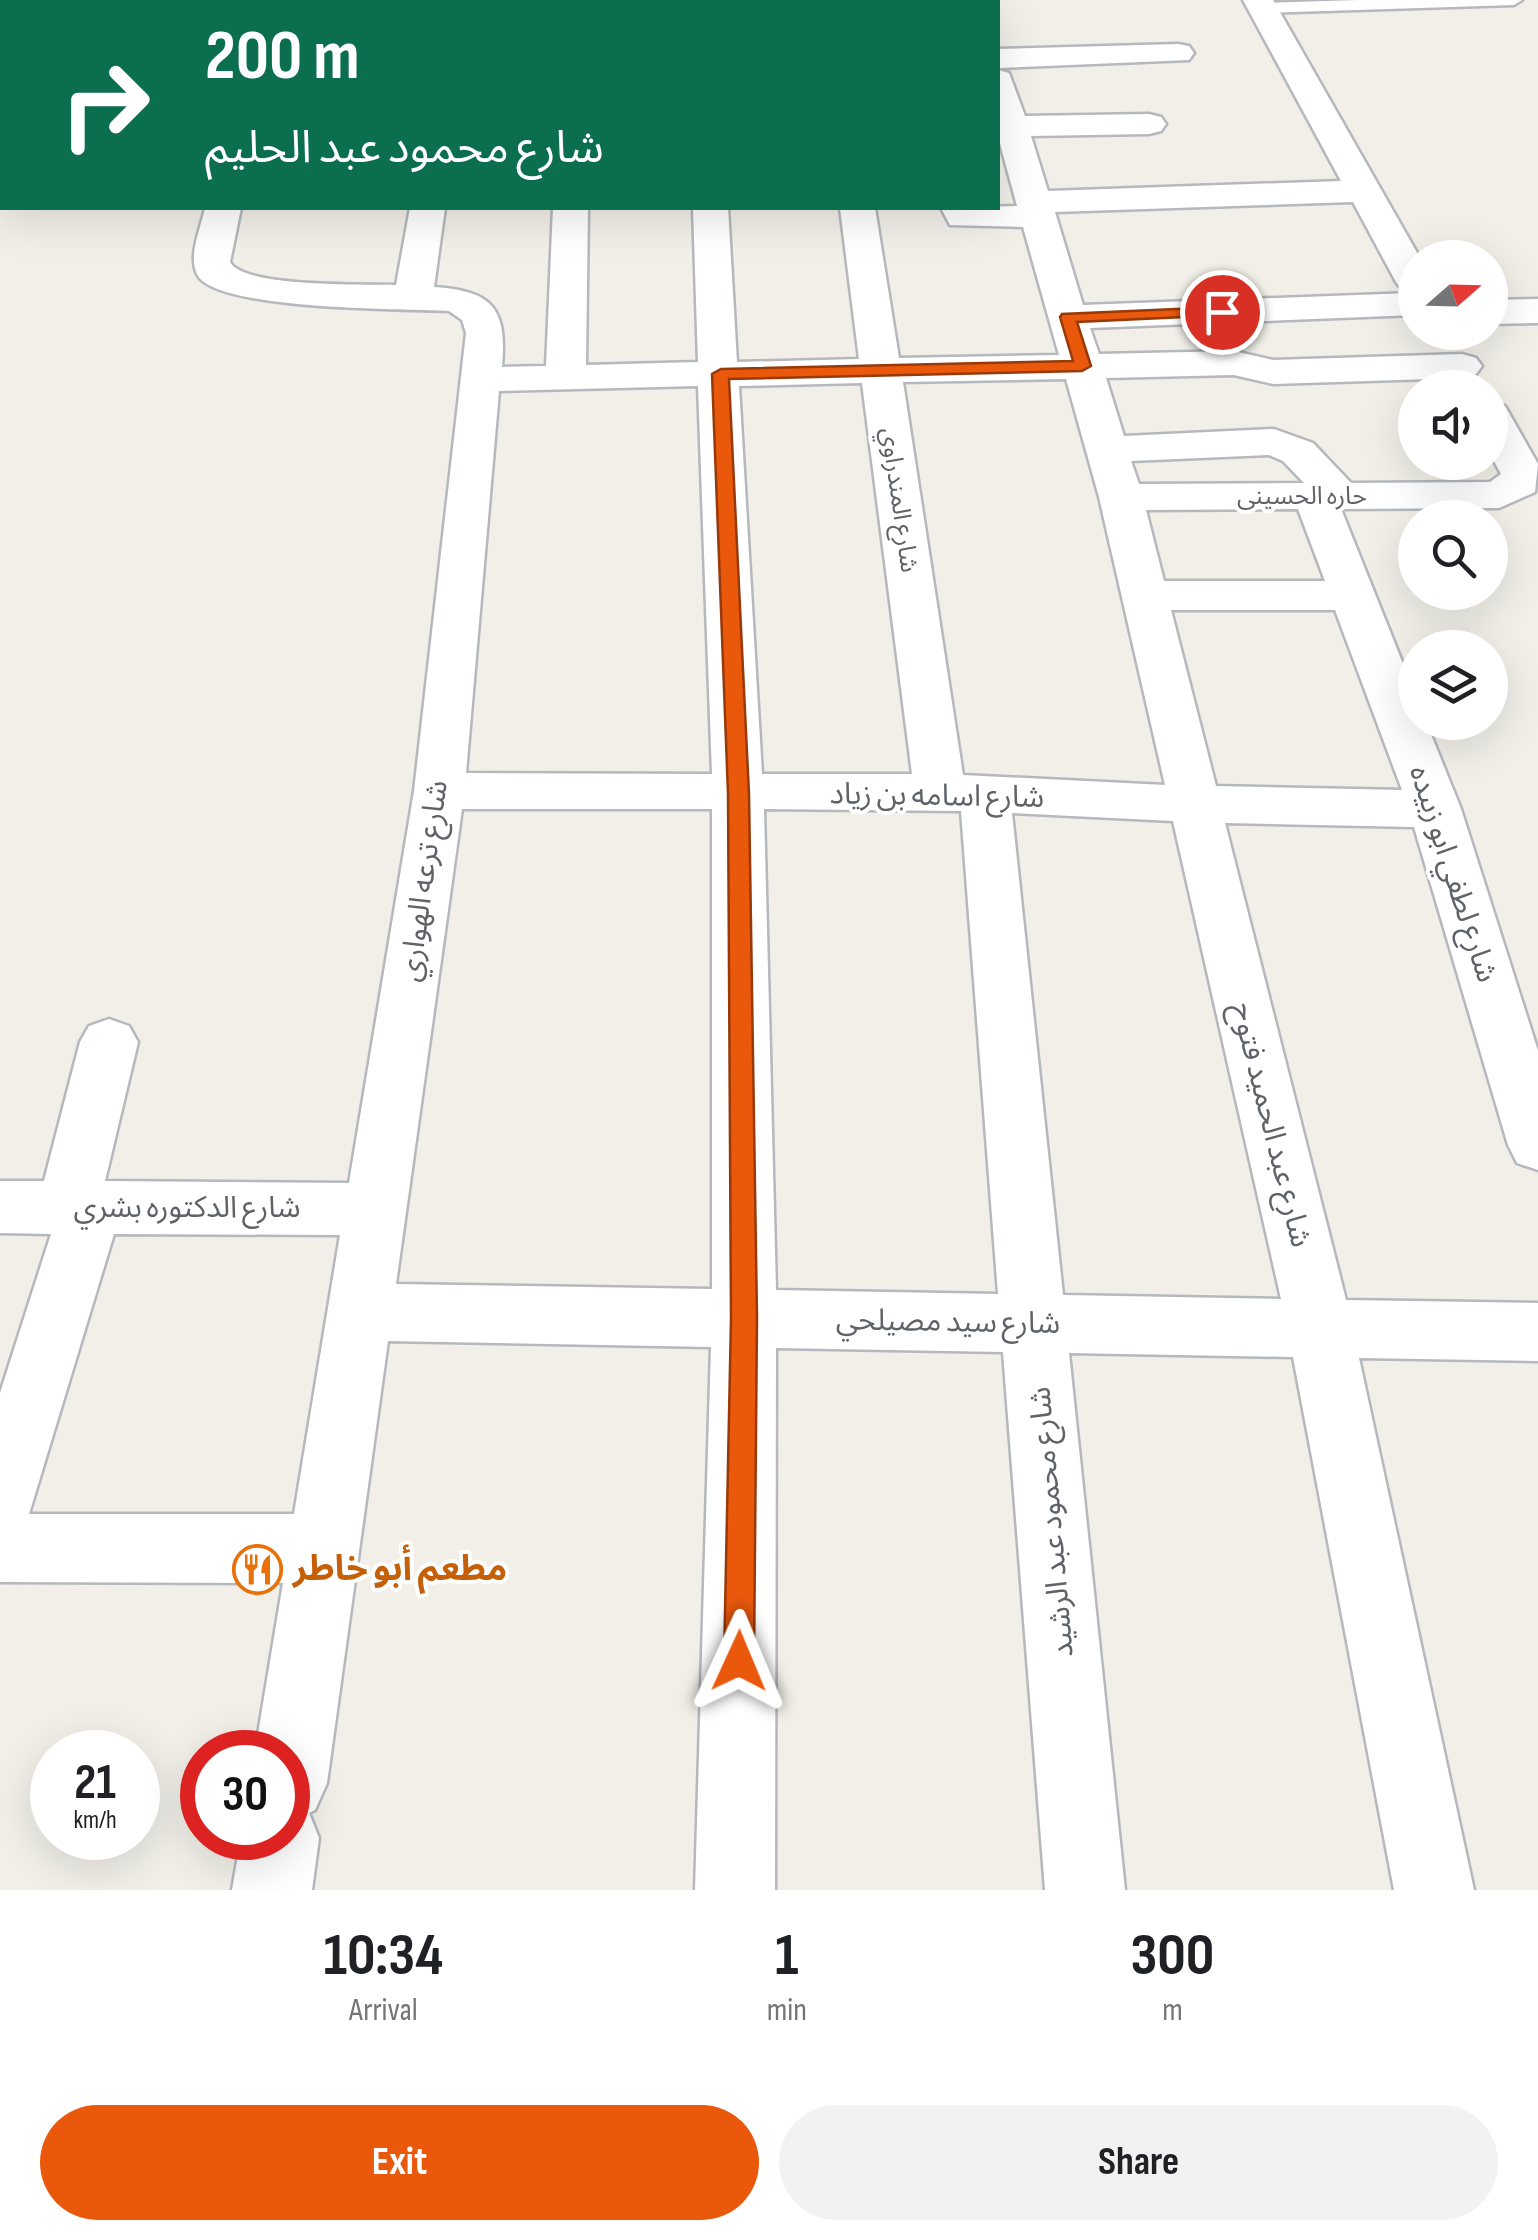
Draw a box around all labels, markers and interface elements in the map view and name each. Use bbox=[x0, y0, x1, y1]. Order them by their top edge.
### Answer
text: 200 m bbox=[205, 15, 360, 99]
icon: right bbox=[40, 40, 170, 170]
text: شارع محمود عبد الحليم bbox=[205, 121, 604, 176]
north arrow bbox=[1398, 240, 1508, 350]
map controls bbox=[1398, 240, 1508, 740]
pin bbox=[1180, 270, 1265, 355]
icon: arrive bbox=[1195, 285, 1250, 340]
button: sound bbox=[1398, 370, 1508, 480]
street label: شارع المندراوي bbox=[871, 425, 925, 575]
street label: حاره الحسينى bbox=[1237, 481, 1367, 512]
button: search bbox=[1398, 500, 1508, 610]
button: layers bbox=[1398, 630, 1508, 740]
street label: شارع لطفي ابو زبيده bbox=[1397, 761, 1505, 988]
street label: شارع اسامه بن زياد bbox=[829, 776, 1045, 819]
street label: شارع ترعه الهواري bbox=[392, 778, 460, 985]
street label: شارع عبد الحميد فتوح bbox=[1220, 999, 1319, 1252]
street label: شارع الدكتوره بشري bbox=[74, 1190, 300, 1230]
street label: شارع سيد مصيلحي bbox=[835, 1302, 1060, 1346]
street label: شارع محمود عبد الرشيد bbox=[1022, 1385, 1085, 1659]
restaurant icon: مطعم أبو خاطر bbox=[232, 1543, 284, 1595]
place label: مطعم أبو خاطر bbox=[291, 1544, 507, 1595]
position arrow bbox=[687, 1609, 791, 1713]
speed limit sign: 30 bbox=[180, 1730, 310, 1860]
text: 21 bbox=[74, 1753, 116, 1813]
text: km/h bbox=[73, 1805, 117, 1836]
text: 10:34 bbox=[324, 1920, 443, 1992]
text: 1 bbox=[775, 1920, 799, 1992]
text: 300 bbox=[1130, 1920, 1214, 1992]
text: Arrival bbox=[349, 1991, 418, 2030]
text: min bbox=[767, 1991, 807, 2030]
text: m bbox=[1162, 1991, 1183, 2030]
button: Exit bbox=[40, 2105, 759, 2220]
button: Share bbox=[779, 2105, 1498, 2220]

